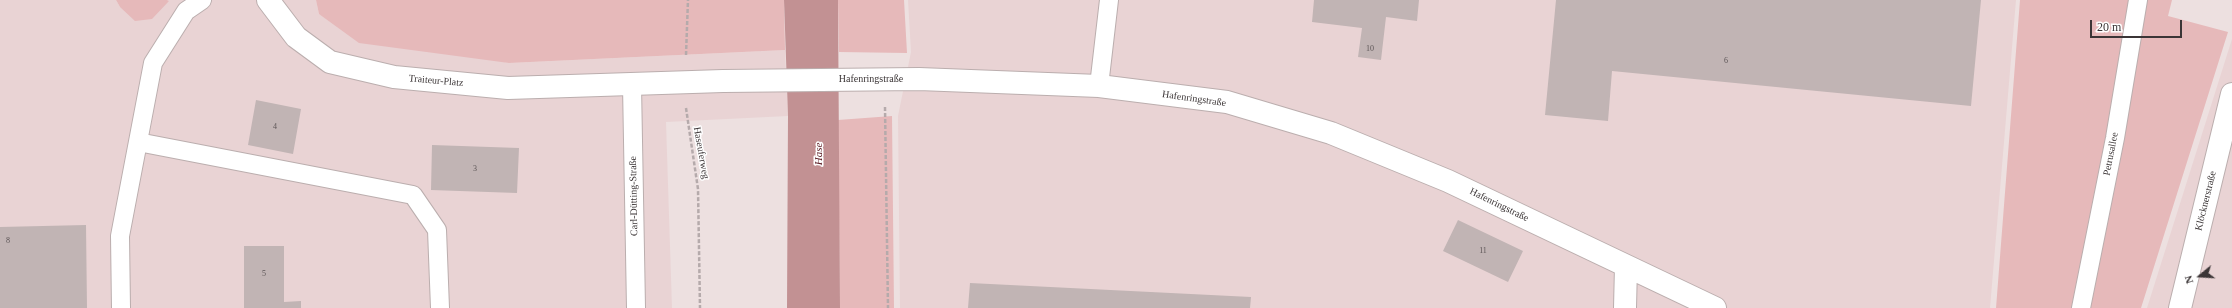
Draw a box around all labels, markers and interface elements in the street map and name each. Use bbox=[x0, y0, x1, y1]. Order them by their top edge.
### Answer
scale bar bbox=[2092, 12, 2184, 38]
text: 20 m bbox=[2097, 20, 2121, 34]
house number: 10 bbox=[1366, 44, 1374, 54]
house number: 6 bbox=[1724, 56, 1728, 66]
street label: Traiteur-Platz bbox=[408, 73, 464, 89]
street label: Hafenringstraße bbox=[839, 73, 903, 85]
street label: Hafenringstraße bbox=[1161, 89, 1227, 109]
house number: 4 bbox=[273, 122, 277, 132]
street label: Haseuferweg bbox=[691, 126, 711, 180]
street label: Petrusallee bbox=[2101, 131, 2121, 177]
water label: Hase bbox=[812, 143, 826, 165]
street label: Carl-Dütting-Straße bbox=[627, 156, 641, 236]
house number: 3 bbox=[473, 164, 477, 174]
street label: Klöcknerstraße bbox=[2193, 170, 2219, 232]
street label: Hafenringstraße bbox=[1467, 185, 1531, 225]
house number: 8 bbox=[6, 236, 10, 246]
house number: 11 bbox=[1479, 246, 1487, 256]
north arrow bbox=[2180, 256, 2220, 296]
house number: 5 bbox=[262, 269, 266, 279]
text: N bbox=[2182, 274, 2196, 285]

